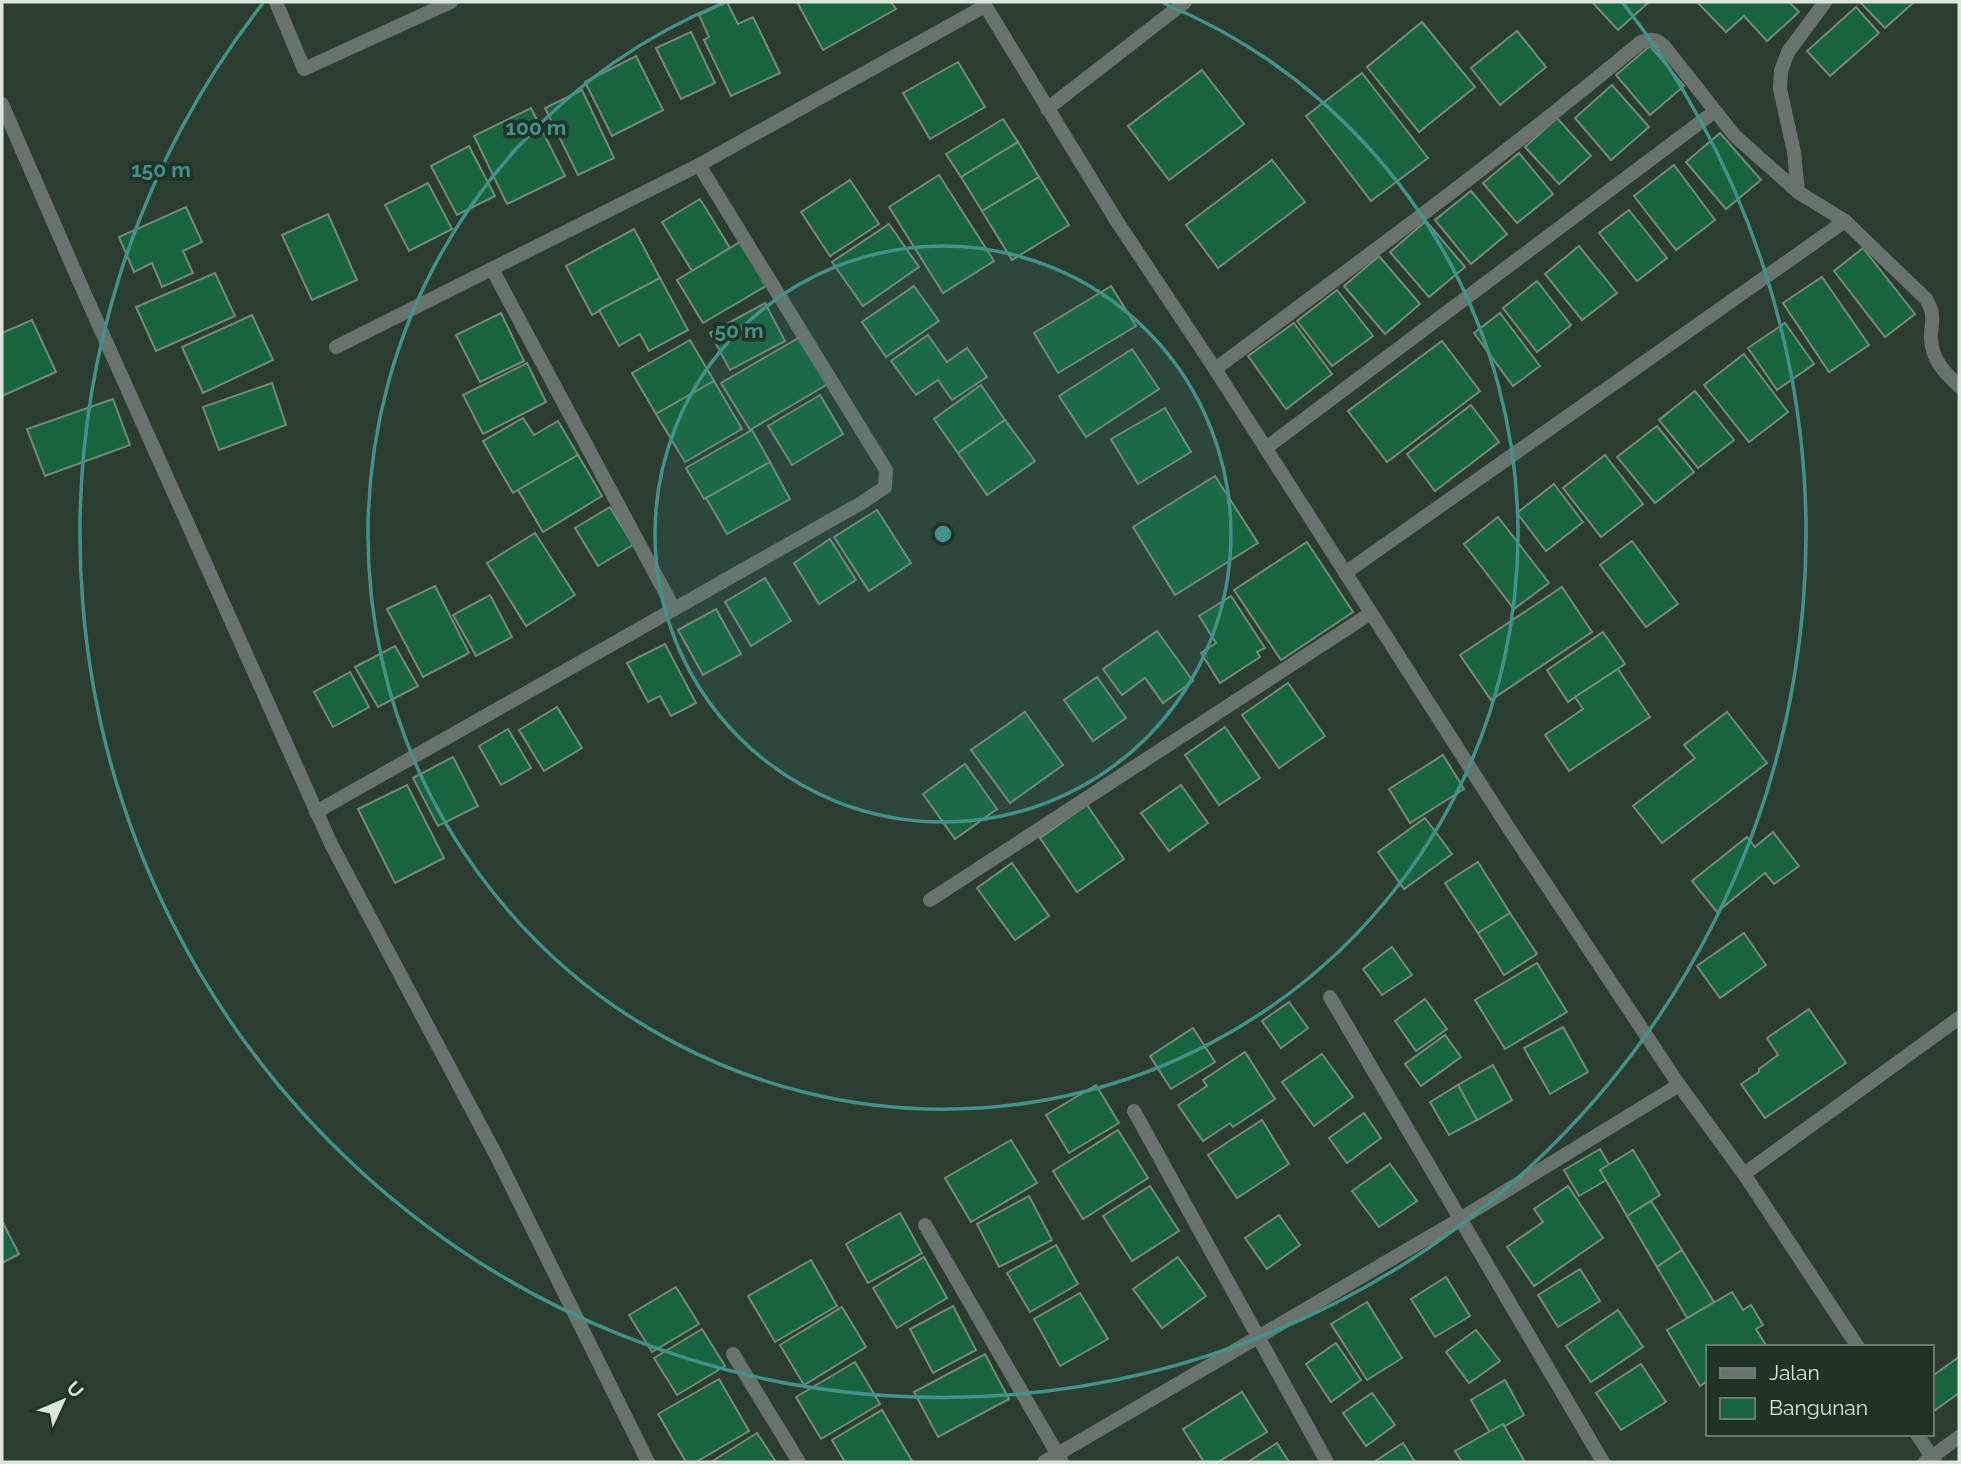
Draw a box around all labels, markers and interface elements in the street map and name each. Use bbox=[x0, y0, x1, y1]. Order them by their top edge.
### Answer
text: 100 m bbox=[506, 115, 566, 140]
text: 150 m bbox=[131, 157, 191, 182]
text: 50 m bbox=[714, 318, 764, 343]
centre of rings bbox=[931, 522, 955, 546]
legend bbox=[1706, 1345, 1933, 1436]
text: Jalan bbox=[1769, 1360, 1820, 1385]
north arrow bbox=[28, 1366, 98, 1436]
text: U bbox=[62, 1376, 88, 1402]
text: Bangunan bbox=[1769, 1395, 1868, 1420]

